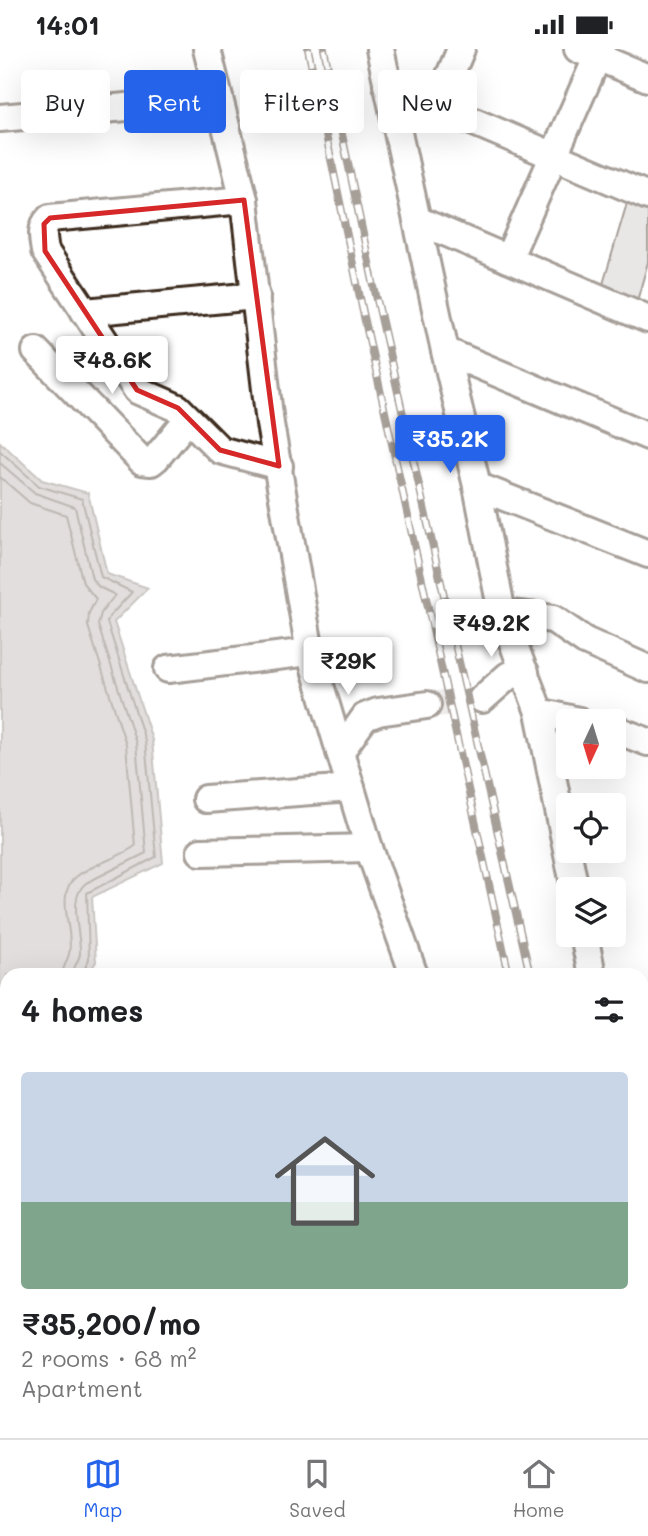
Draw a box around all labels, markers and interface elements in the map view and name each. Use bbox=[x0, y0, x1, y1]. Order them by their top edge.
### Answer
text: 14:01 bbox=[35, 8, 99, 42]
chip: Buy bbox=[21, 70, 110, 133]
chip: Rent bbox=[124, 70, 226, 133]
chip: Filters bbox=[240, 70, 364, 133]
chip: New bbox=[378, 70, 477, 133]
pin: ₹48.6K bbox=[55, 337, 169, 396]
text: ₹48.6K bbox=[72, 344, 152, 374]
pin: ₹35.2K bbox=[393, 415, 507, 475]
text: ₹35.2K bbox=[411, 423, 489, 453]
pin: ₹49.2K bbox=[434, 599, 548, 659]
text: ₹49.2K bbox=[452, 607, 530, 637]
pin: ₹29K bbox=[307, 637, 389, 697]
text: ₹29K bbox=[319, 645, 377, 675]
north arrow bbox=[556, 709, 626, 779]
map controls bbox=[556, 709, 626, 947]
button: locate bbox=[556, 793, 626, 863]
button: layers bbox=[556, 877, 626, 947]
text: 4 homes bbox=[21, 990, 143, 1030]
icon: filters bbox=[590, 991, 628, 1029]
icon: home bbox=[262, 1118, 388, 1244]
text: ₹35,200/mo bbox=[21, 1303, 201, 1343]
text: 2 rooms · 68 m² bbox=[21, 1343, 196, 1373]
text: Apartment bbox=[21, 1373, 143, 1403]
tab: Map bbox=[84, 1455, 122, 1522]
tab: Saved bbox=[289, 1455, 346, 1522]
tab: Home bbox=[513, 1455, 564, 1522]

